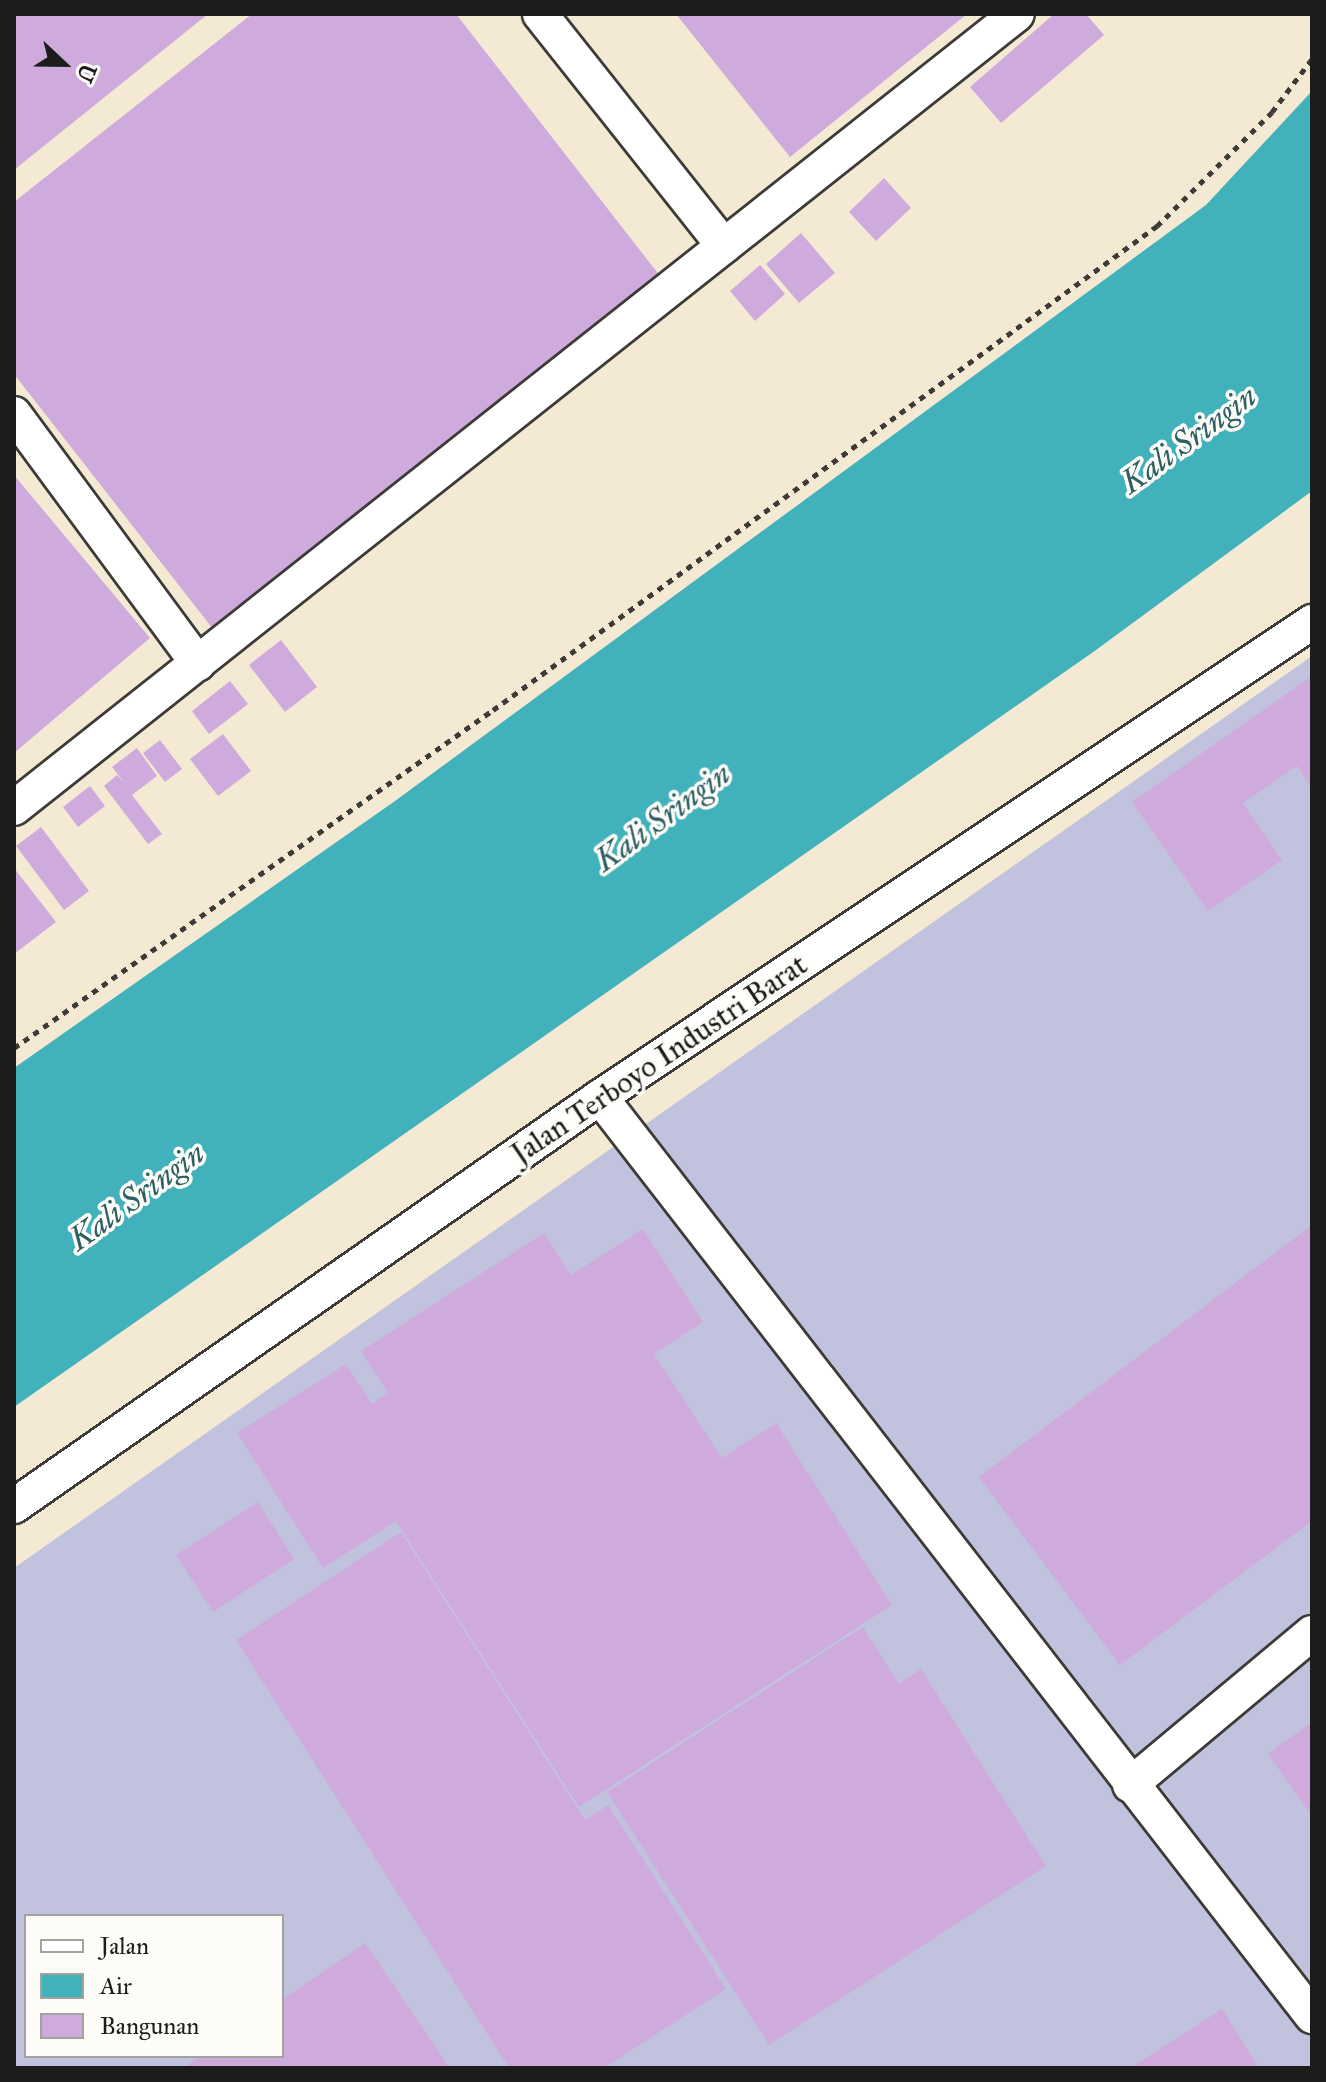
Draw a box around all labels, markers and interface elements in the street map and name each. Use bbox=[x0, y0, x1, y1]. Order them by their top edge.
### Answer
north arrow bbox=[24, 24, 104, 104]
text: U bbox=[71, 60, 102, 86]
water label: Kali Sringin bbox=[1114, 378, 1264, 502]
water label: Kali Sringin bbox=[588, 756, 738, 880]
street label: Jalan Terboyo Industri Barat bbox=[504, 946, 814, 1172]
water label: Kali Sringin bbox=[62, 1135, 212, 1259]
legend bbox=[24, 1914, 284, 2058]
text: Jalan bbox=[100, 1931, 149, 1961]
text: Air bbox=[100, 1971, 132, 2001]
text: Bangunan bbox=[100, 2011, 199, 2041]

